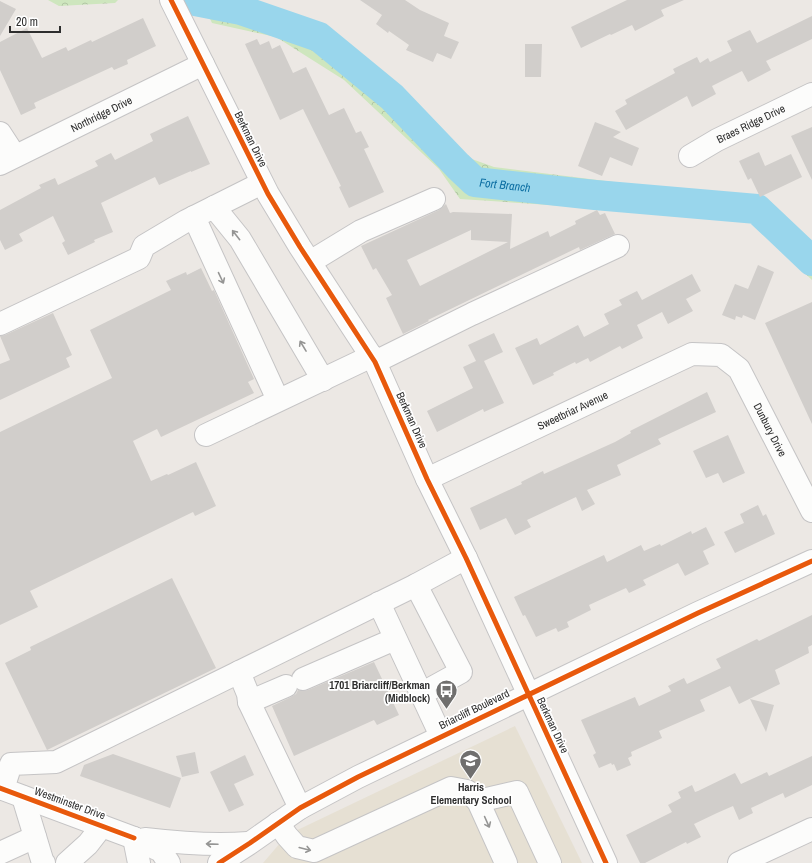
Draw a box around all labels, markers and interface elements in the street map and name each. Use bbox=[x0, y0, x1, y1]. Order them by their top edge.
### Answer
scale bar bbox=[10, 8, 60, 34]
text: 20 m bbox=[16, 14, 38, 30]
street label: Northridge Drive bbox=[68, 93, 134, 135]
street label: Braes Ridge Drive bbox=[714, 101, 787, 146]
street label: Berkman Drive bbox=[232, 109, 270, 169]
water label: Fort Branch bbox=[479, 175, 531, 196]
one-way arrow bbox=[232, 229, 241, 240]
one-way arrow bbox=[218, 272, 225, 284]
one-way arrow bbox=[299, 340, 307, 352]
street label: Sweetbriar Avenue bbox=[535, 388, 610, 433]
street label: Berkman Drive bbox=[393, 390, 431, 450]
street label: Dunbury Drive bbox=[751, 401, 790, 459]
place label: 1701 Briarcliff/Berkman (Midblock) bbox=[329, 678, 430, 705]
bus stop icon: 1701 Briarcliff/Berkman (Midblock) bbox=[433, 678, 459, 711]
street label: Briarcliff Boulevard bbox=[437, 686, 511, 732]
street label: Berkman Drive bbox=[534, 695, 572, 755]
school or university icon: Harris Elementary School bbox=[458, 748, 484, 781]
place label: Harris Elementary School bbox=[430, 780, 512, 807]
street label: Westminster Drive bbox=[33, 784, 107, 822]
one-way arrow bbox=[484, 815, 491, 827]
one-way arrow bbox=[206, 841, 219, 848]
one-way arrow bbox=[298, 845, 311, 853]

